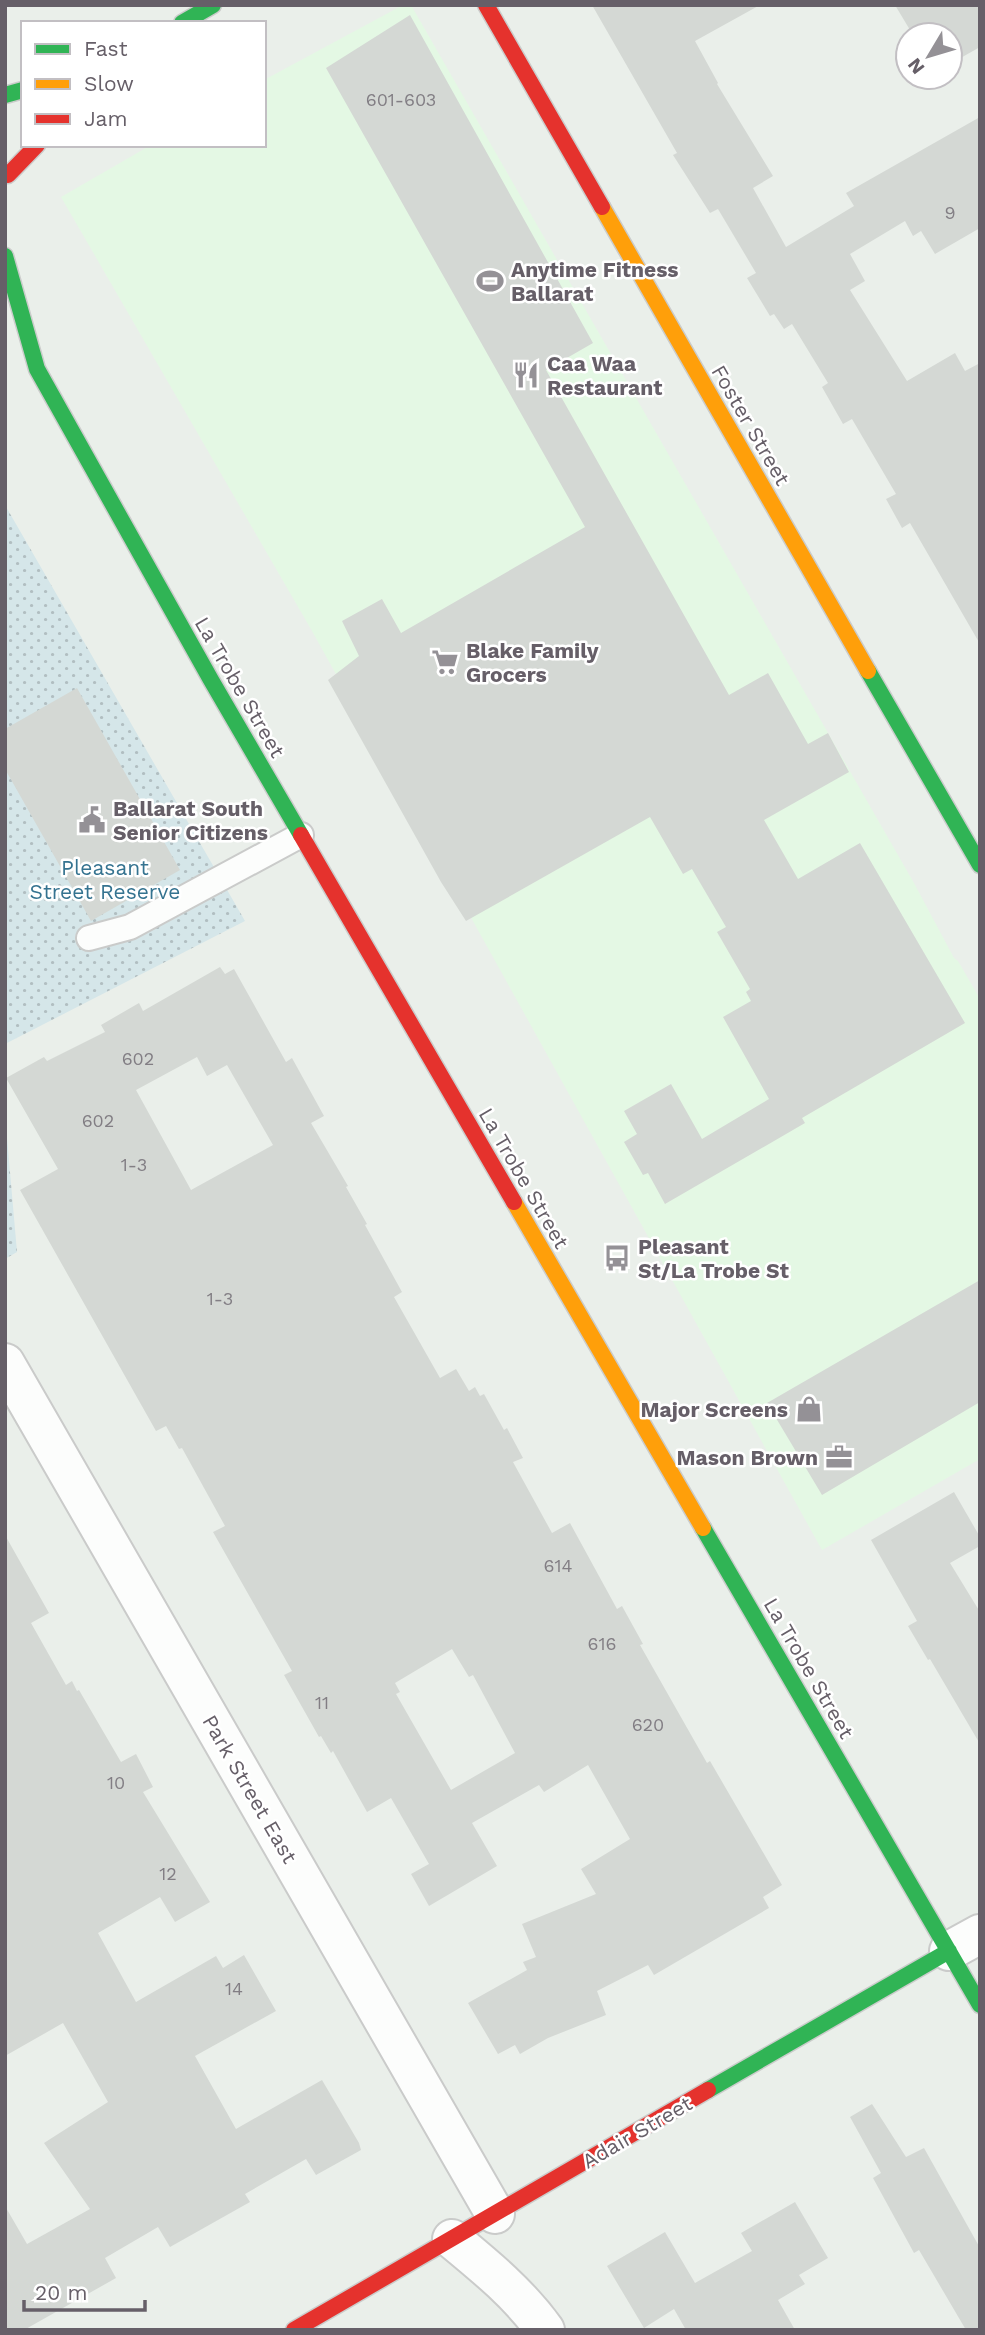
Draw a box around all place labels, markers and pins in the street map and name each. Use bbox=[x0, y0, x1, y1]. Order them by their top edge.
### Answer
place label: Anytime Fitness Ballarat bbox=[511, 257, 679, 306]
sports icon: Anytime Fitness Ballarat bbox=[475, 266, 505, 296]
place label: Caa Waa Restaurant bbox=[547, 351, 662, 400]
restaurant icon: Caa Waa Restaurant bbox=[511, 360, 541, 390]
place label: Blake Family Grocers bbox=[466, 638, 599, 687]
supermarket icon: Blake Family Grocers bbox=[430, 647, 460, 677]
place label: Ballarat South Senior Citizens bbox=[113, 796, 268, 845]
public building icon: Ballarat South Senior Citizens bbox=[77, 805, 107, 835]
place label: Pleasant St/La Trobe St bbox=[638, 1234, 789, 1283]
bus stop icon: Pleasant St/La Trobe St bbox=[602, 1243, 632, 1273]
shop icon: Major Screens bbox=[794, 1394, 824, 1424]
place label: Major Screens bbox=[640, 1397, 788, 1422]
office icon: Mason Brown bbox=[824, 1442, 854, 1472]
place label: Mason Brown bbox=[677, 1445, 818, 1470]

